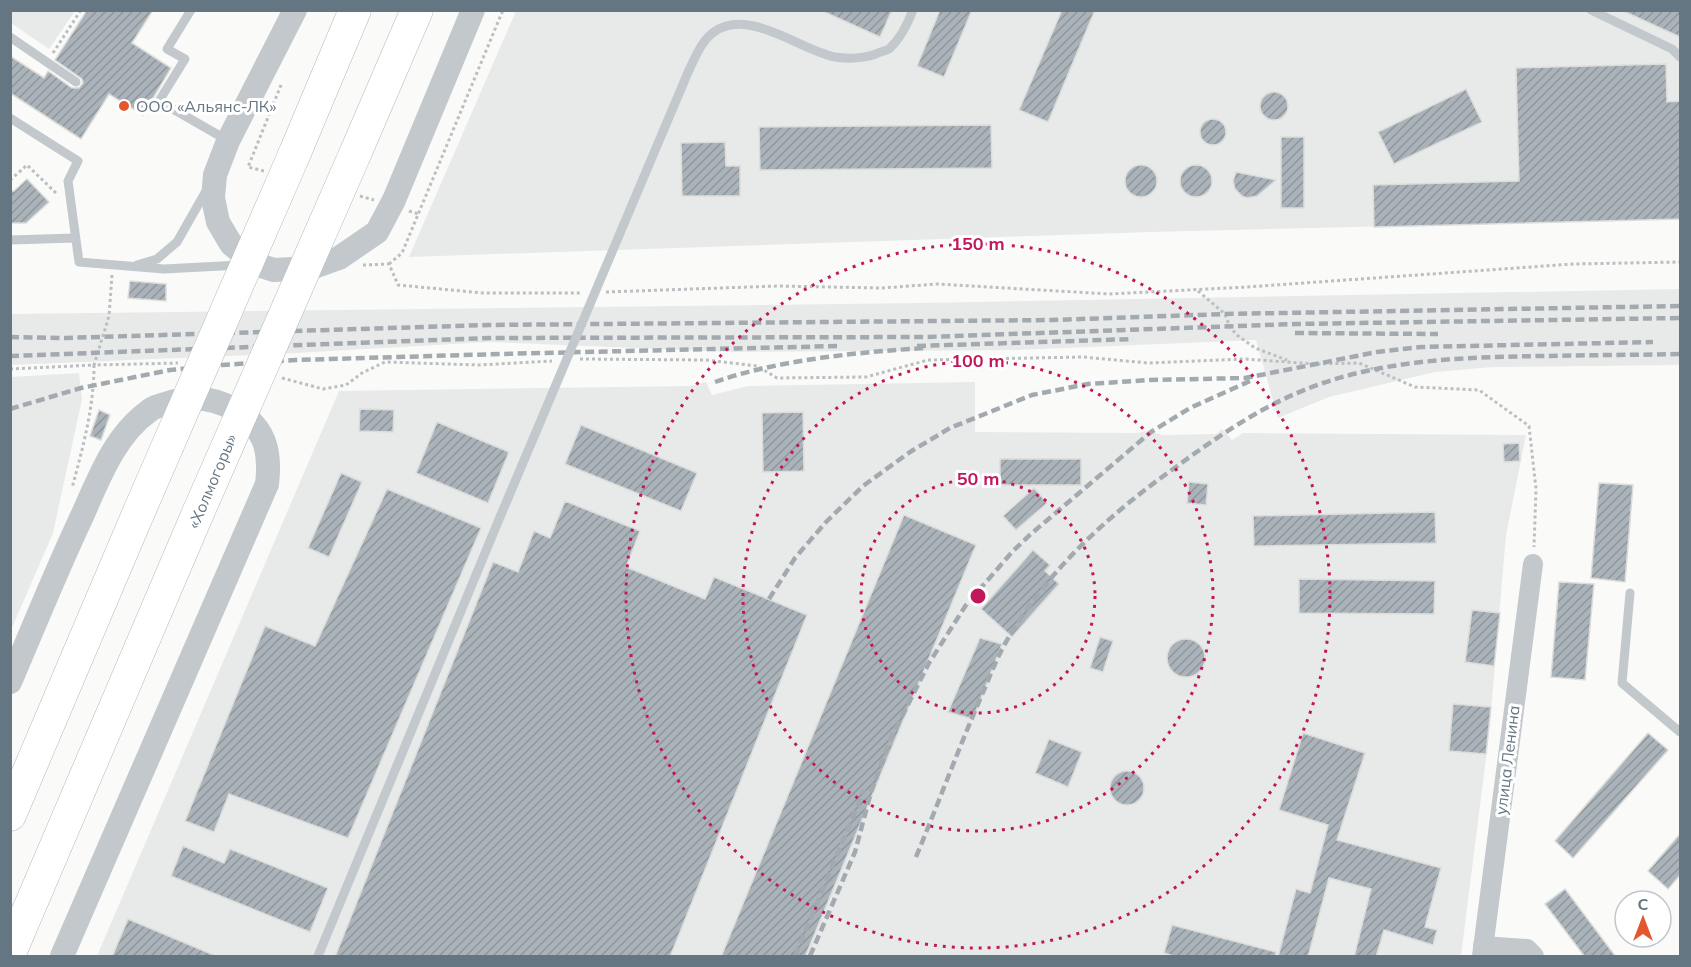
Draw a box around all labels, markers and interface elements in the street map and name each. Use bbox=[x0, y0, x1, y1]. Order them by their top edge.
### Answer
place label: ООО «Альянс-ЛК» bbox=[136, 96, 276, 116]
marker: ООО «Альянс-ЛК» bbox=[117, 99, 131, 113]
text: 150 m bbox=[951, 232, 1005, 255]
text: 100 m bbox=[951, 349, 1005, 372]
street label: «Холмогоры» bbox=[183, 431, 241, 531]
text: 50 m bbox=[957, 467, 999, 490]
centre of rings bbox=[968, 586, 988, 606]
street label: улица Ленина bbox=[1490, 704, 1524, 816]
north arrow bbox=[1613, 889, 1673, 949]
text: С bbox=[1638, 894, 1649, 914]

